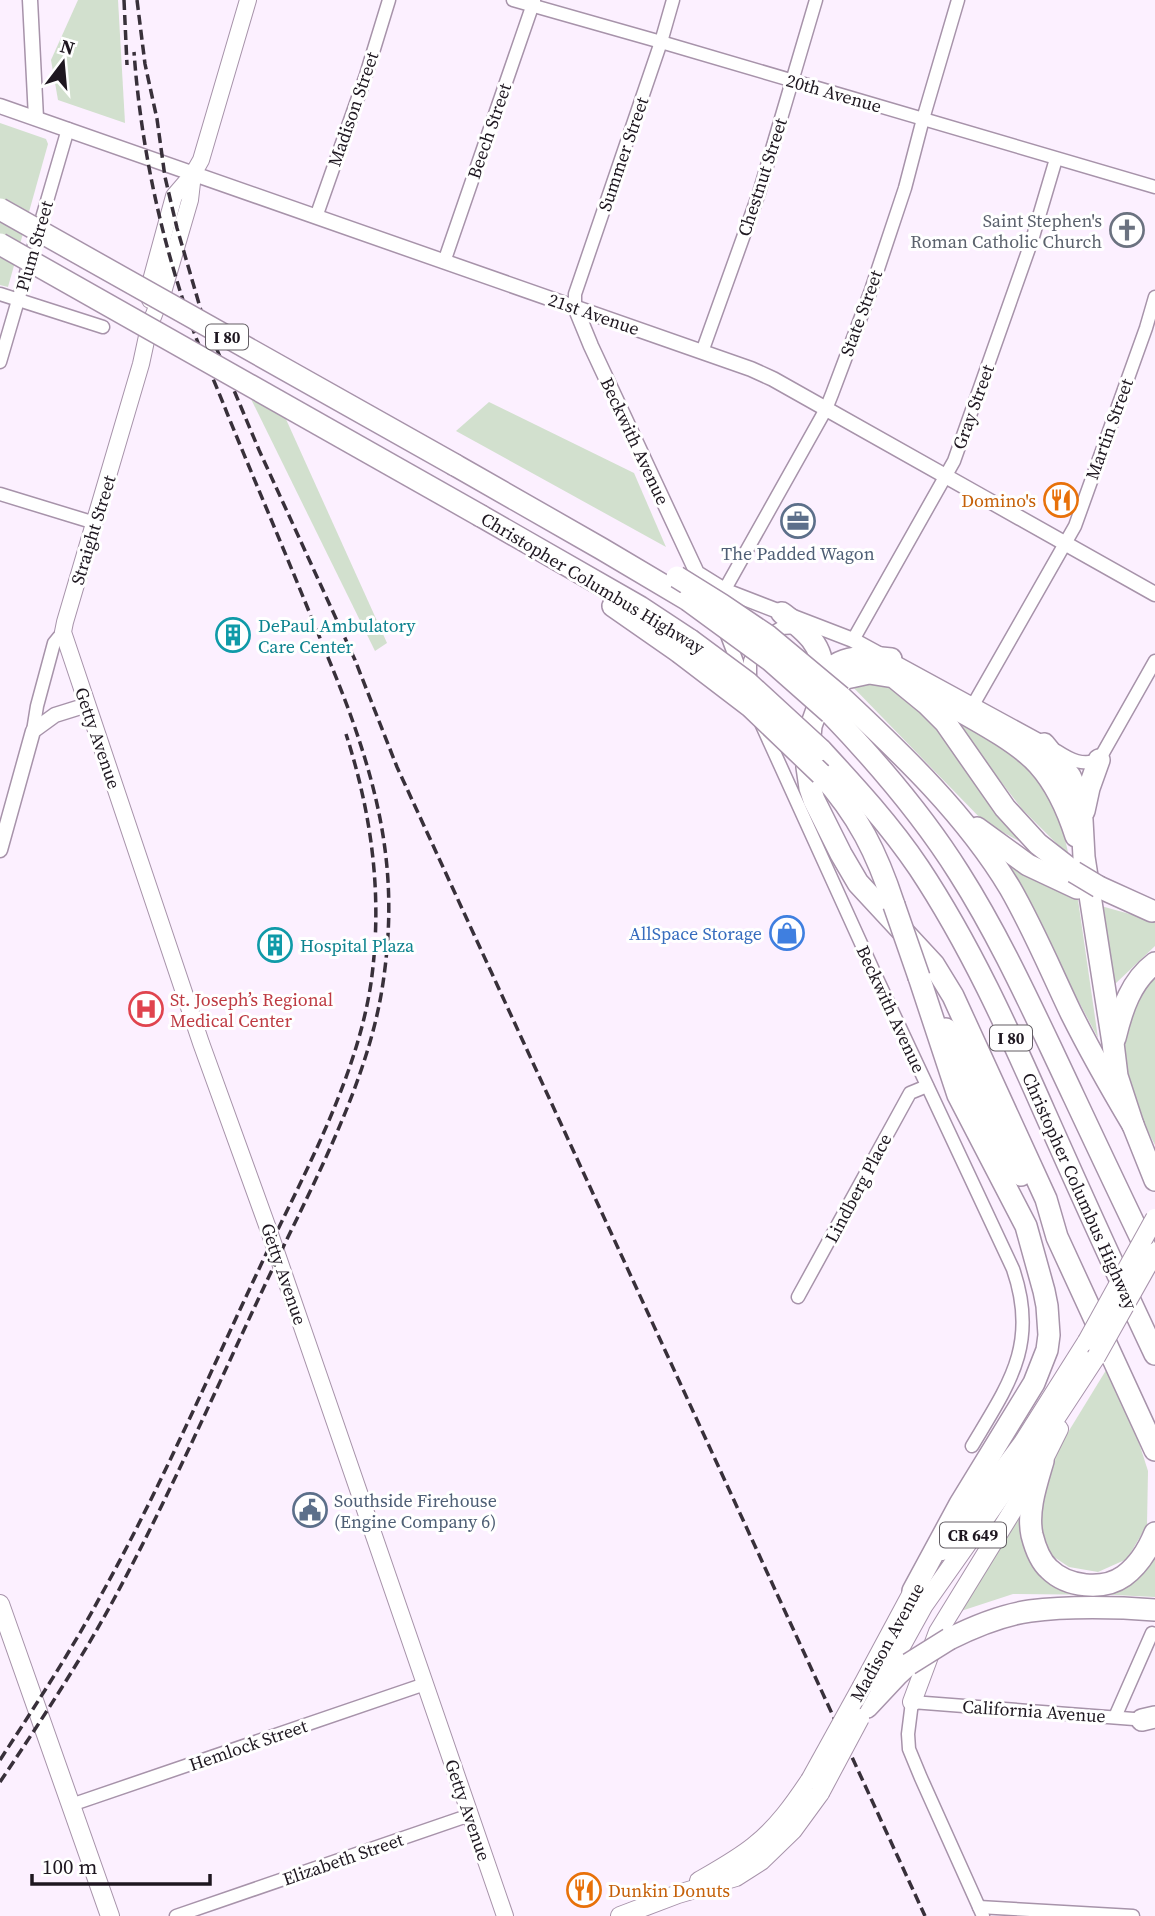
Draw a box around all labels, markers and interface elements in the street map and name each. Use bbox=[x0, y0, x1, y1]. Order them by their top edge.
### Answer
north arrow bbox=[28, 28, 98, 98]
text: N bbox=[57, 32, 78, 61]
street label: Madison Street bbox=[322, 48, 384, 170]
street label: 20th Avenue bbox=[783, 67, 885, 119]
street label: Beech Street bbox=[461, 80, 517, 182]
street label: Summer Street bbox=[592, 93, 654, 215]
street label: Chestnut Street bbox=[731, 115, 793, 239]
street label: Plum Street bbox=[9, 198, 59, 294]
place label: Saint Stephen's Roman Catholic Church bbox=[910, 208, 1102, 254]
church icon: Saint Stephen's Roman Catholic Church bbox=[1108, 211, 1146, 249]
street label: State Street bbox=[834, 266, 888, 359]
street label: 21st Avenue bbox=[545, 287, 643, 341]
road number: I 80 bbox=[206, 324, 248, 350]
street label: Gray Street bbox=[946, 361, 1000, 453]
street label: Beckwith Avenue bbox=[595, 373, 675, 509]
street label: Martin Street bbox=[1079, 375, 1139, 483]
street label: Straight Street bbox=[64, 472, 122, 588]
restaurant icon: Domino's bbox=[1042, 481, 1080, 519]
place label: Domino's bbox=[961, 488, 1036, 513]
office icon: The Padded Wagon bbox=[779, 502, 817, 540]
street label: Christopher Columbus Highway bbox=[476, 506, 710, 660]
place label: The Padded Wagon bbox=[721, 541, 875, 566]
place label: DePaul Ambulatory Care Center bbox=[258, 613, 416, 659]
building icon: DePaul Ambulatory Care Center bbox=[214, 616, 252, 654]
street label: Getty Avenue bbox=[69, 684, 127, 792]
shop icon: AllSpace Storage bbox=[768, 914, 806, 952]
place label: AllSpace Storage bbox=[629, 921, 762, 946]
building icon: Hospital Plaza bbox=[256, 926, 294, 964]
place label: Hospital Plaza bbox=[300, 933, 415, 958]
street label: Beckwith Avenue bbox=[851, 941, 931, 1077]
place label: St. Joseph’s Regional Medical Center bbox=[170, 987, 333, 1033]
hospital icon: St. Joseph’s Regional Medical Center bbox=[127, 990, 165, 1028]
road number: I 80 bbox=[990, 1026, 1032, 1050]
street label: Christopher Columbus Highway bbox=[1016, 1069, 1144, 1314]
street label: Lindberg Place bbox=[819, 1129, 897, 1247]
street label: Getty Avenue bbox=[255, 1220, 313, 1328]
place label: Southside Firehouse (Engine Company 6) bbox=[334, 1488, 497, 1534]
public building icon: Southside Firehouse (Engine Company 6) bbox=[291, 1491, 329, 1529]
road number: CR 649 bbox=[940, 1522, 1006, 1548]
street label: Madison Avenue bbox=[844, 1578, 930, 1706]
street label: California Avenue bbox=[962, 1694, 1106, 1728]
street label: Hemlock Street bbox=[185, 1713, 311, 1777]
street label: Getty Avenue bbox=[439, 1756, 497, 1864]
street label: Elizabeth Street bbox=[279, 1827, 407, 1891]
scale bar bbox=[32, 1842, 210, 1886]
text: 100 m bbox=[42, 1852, 97, 1881]
restaurant icon: Dunkin Donuts bbox=[565, 1871, 603, 1909]
place label: Dunkin Donuts bbox=[608, 1878, 730, 1903]

